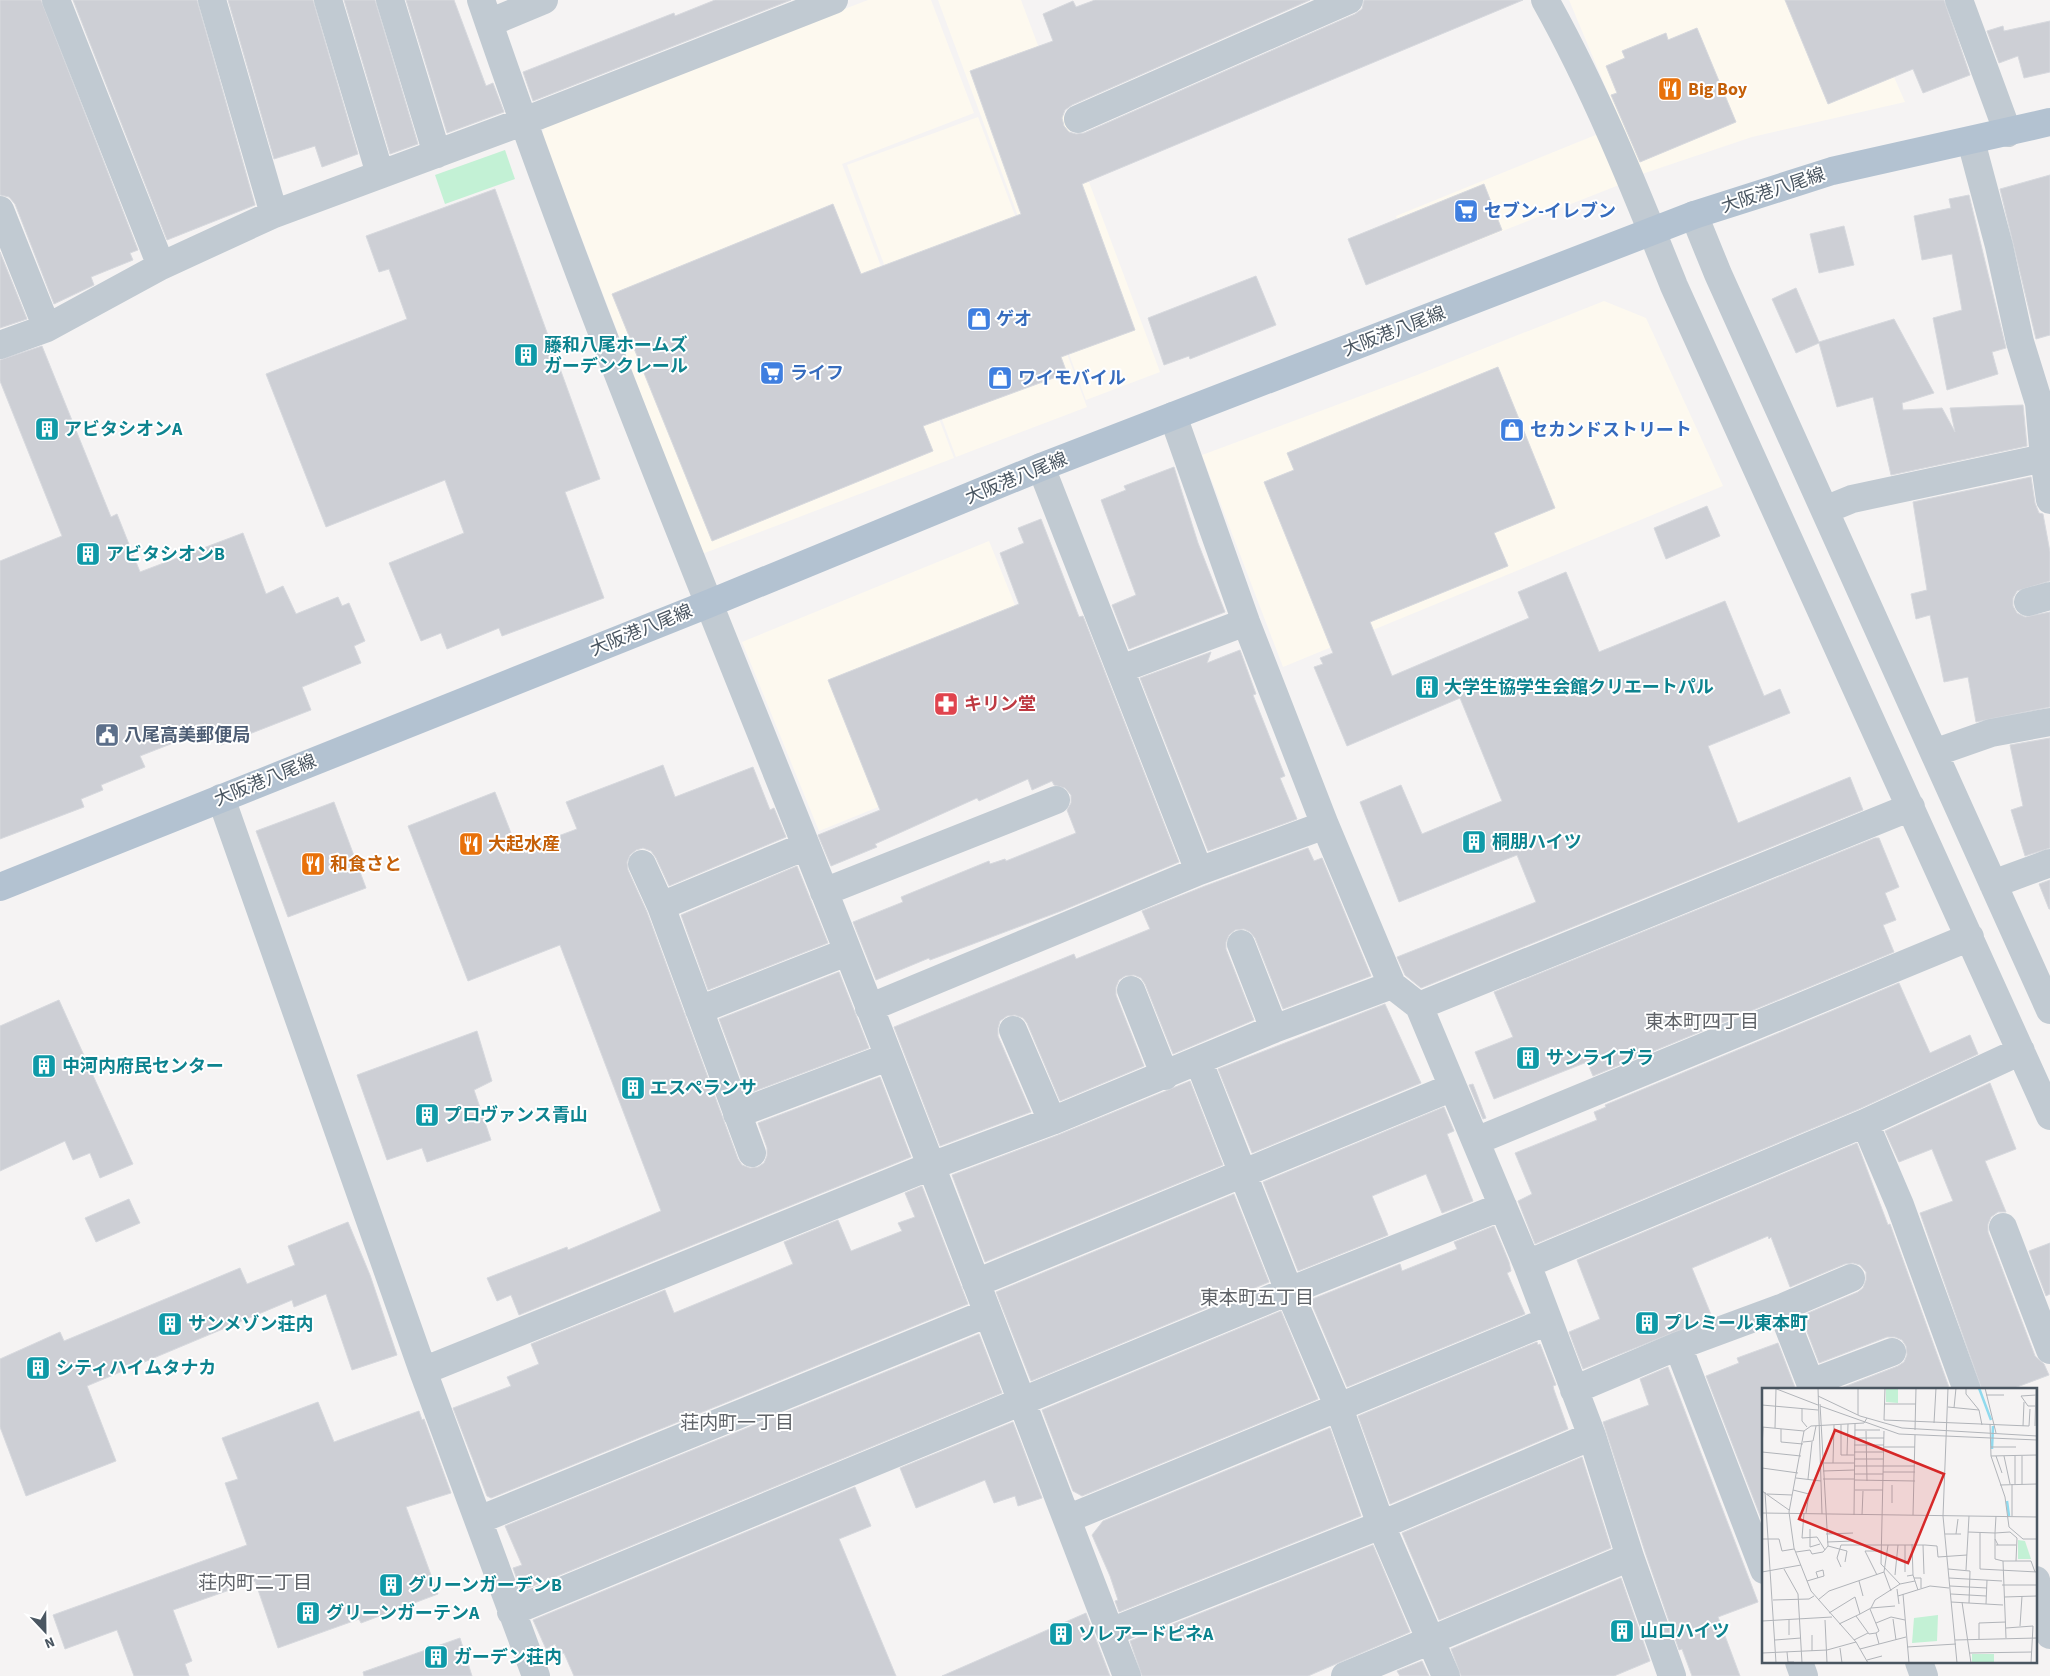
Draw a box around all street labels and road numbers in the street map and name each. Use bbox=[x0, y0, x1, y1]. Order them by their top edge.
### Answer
street label: 大阪港八尾線 bbox=[1718, 162, 1828, 219]
street label: 大阪港八尾線 bbox=[1339, 300, 1449, 362]
street label: 大阪港八尾線 bbox=[961, 447, 1071, 510]
street label: 大阪港八尾線 bbox=[586, 599, 696, 662]
street label: 大阪港八尾線 bbox=[210, 749, 320, 812]

